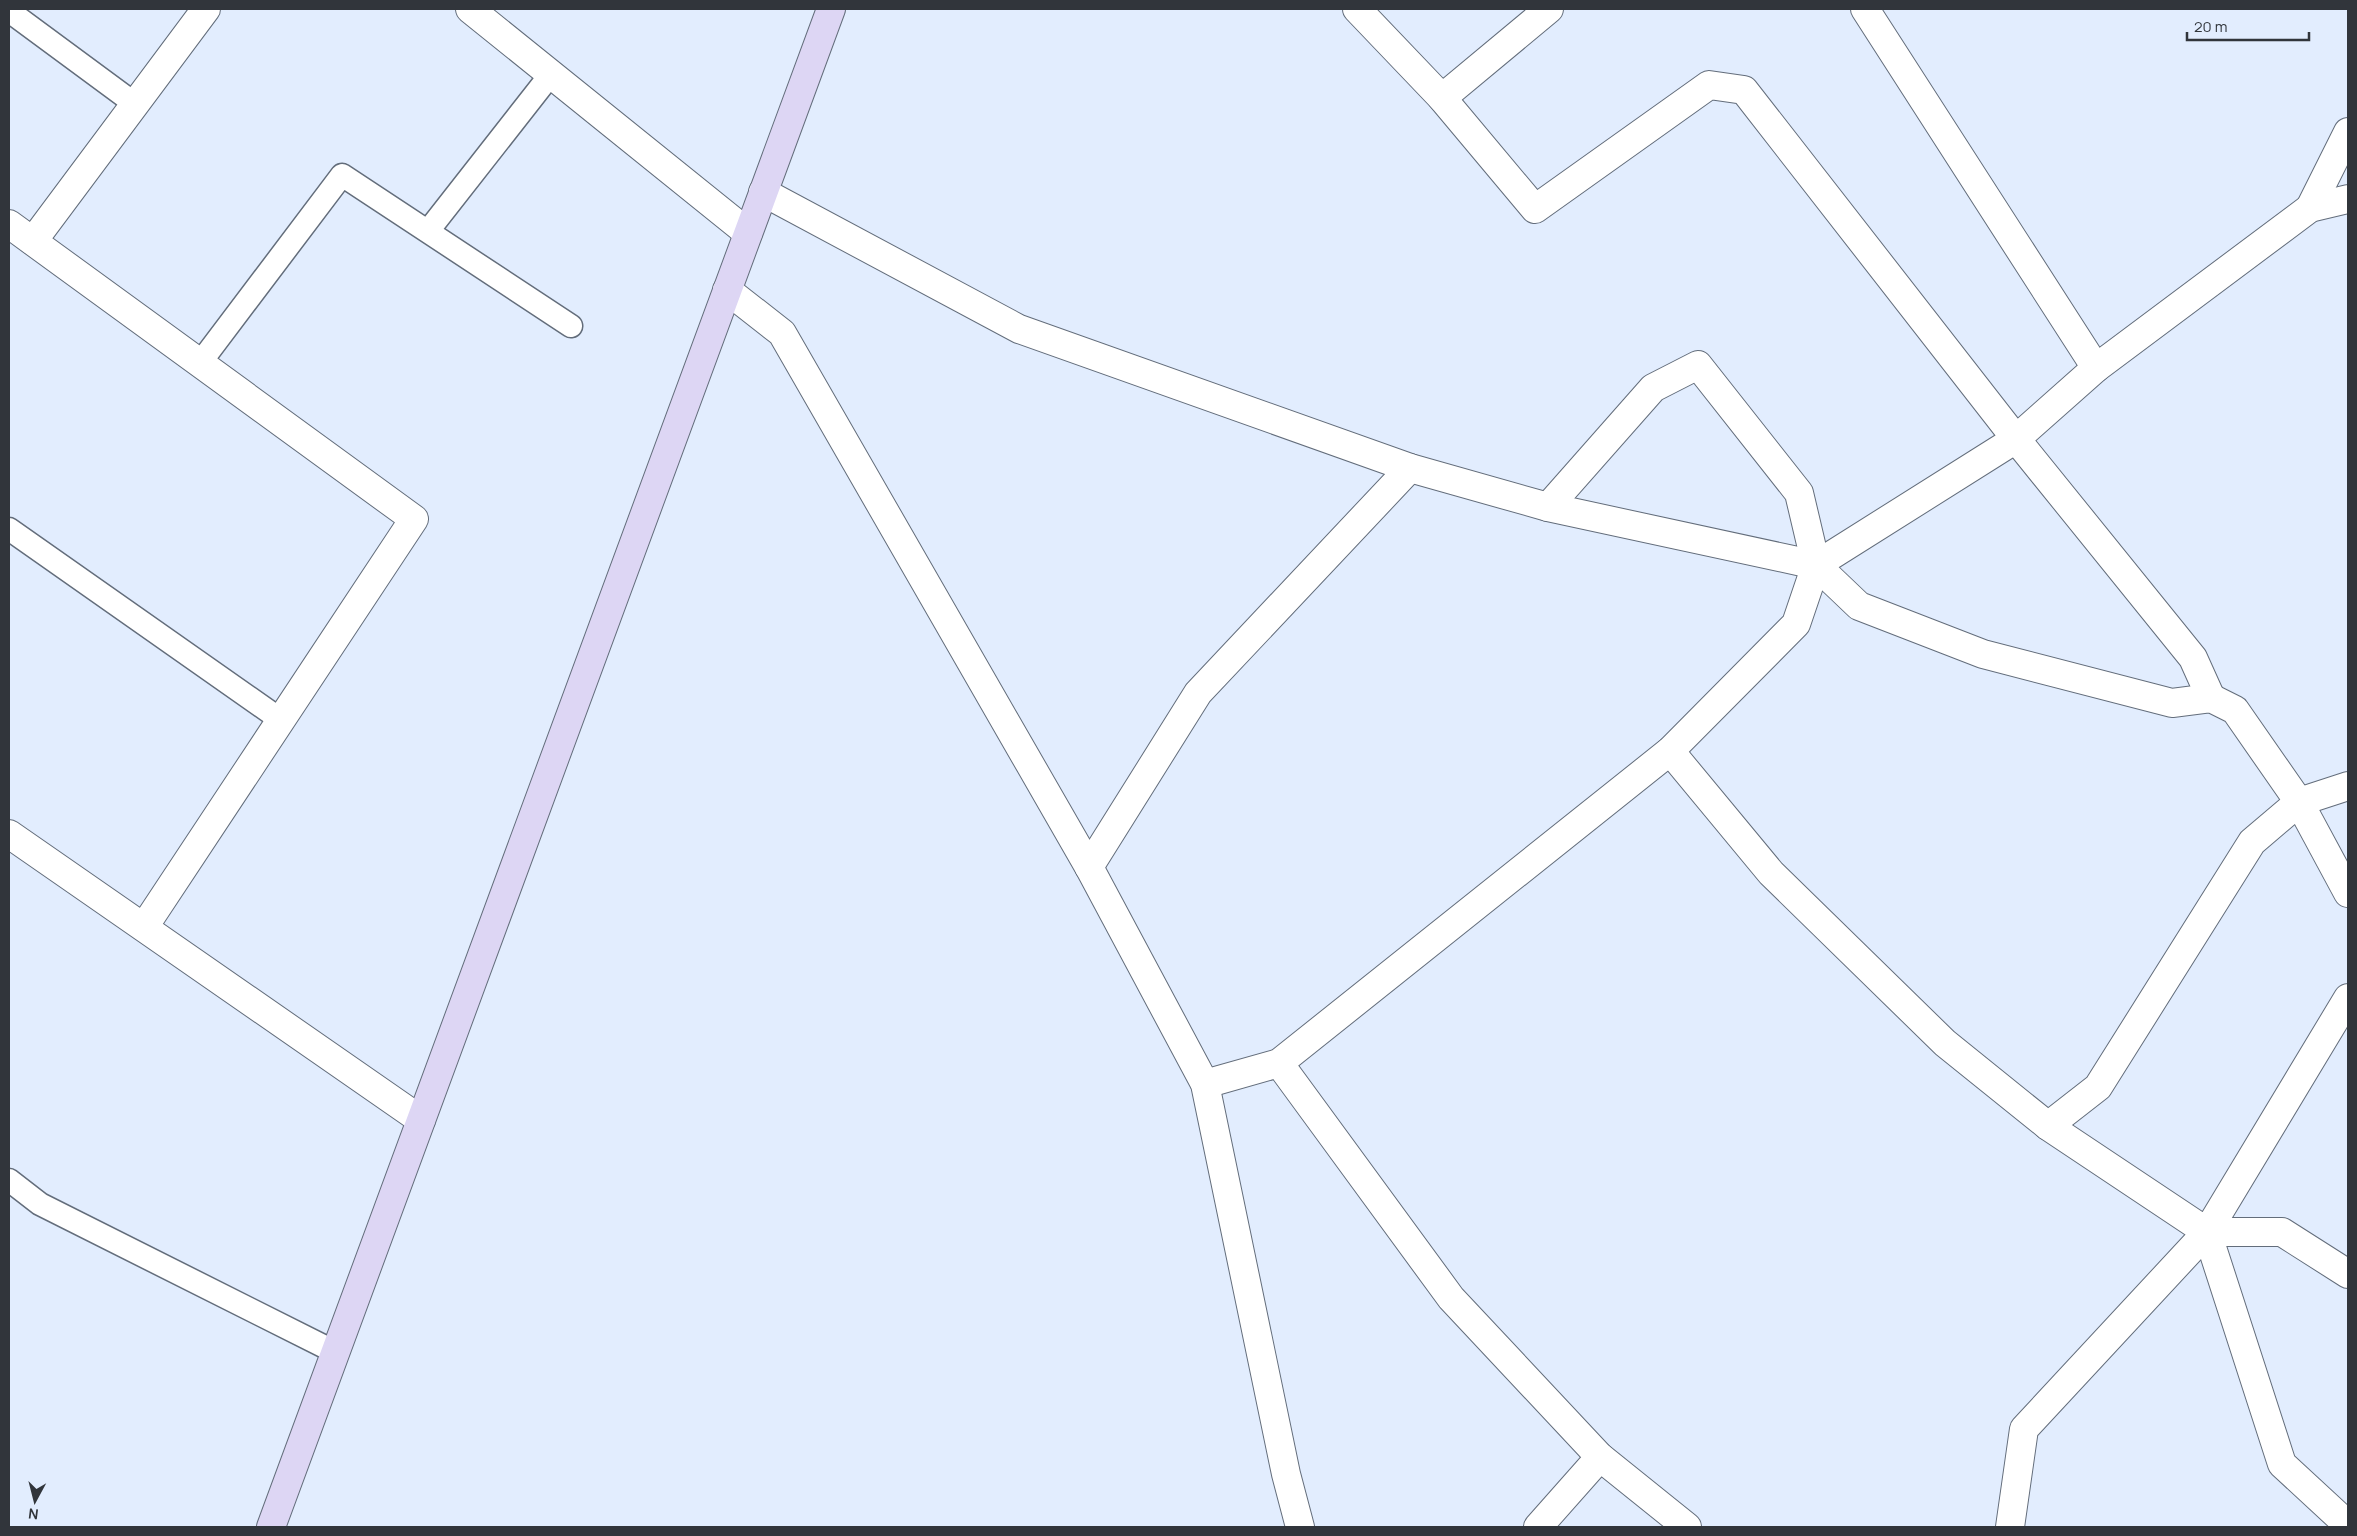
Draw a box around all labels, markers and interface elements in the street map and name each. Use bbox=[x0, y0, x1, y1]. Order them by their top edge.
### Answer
scale bar bbox=[2187, 10, 2310, 42]
text: 20 m bbox=[2194, 16, 2227, 37]
north arrow bbox=[10, 1476, 60, 1526]
text: N bbox=[27, 1504, 40, 1524]

